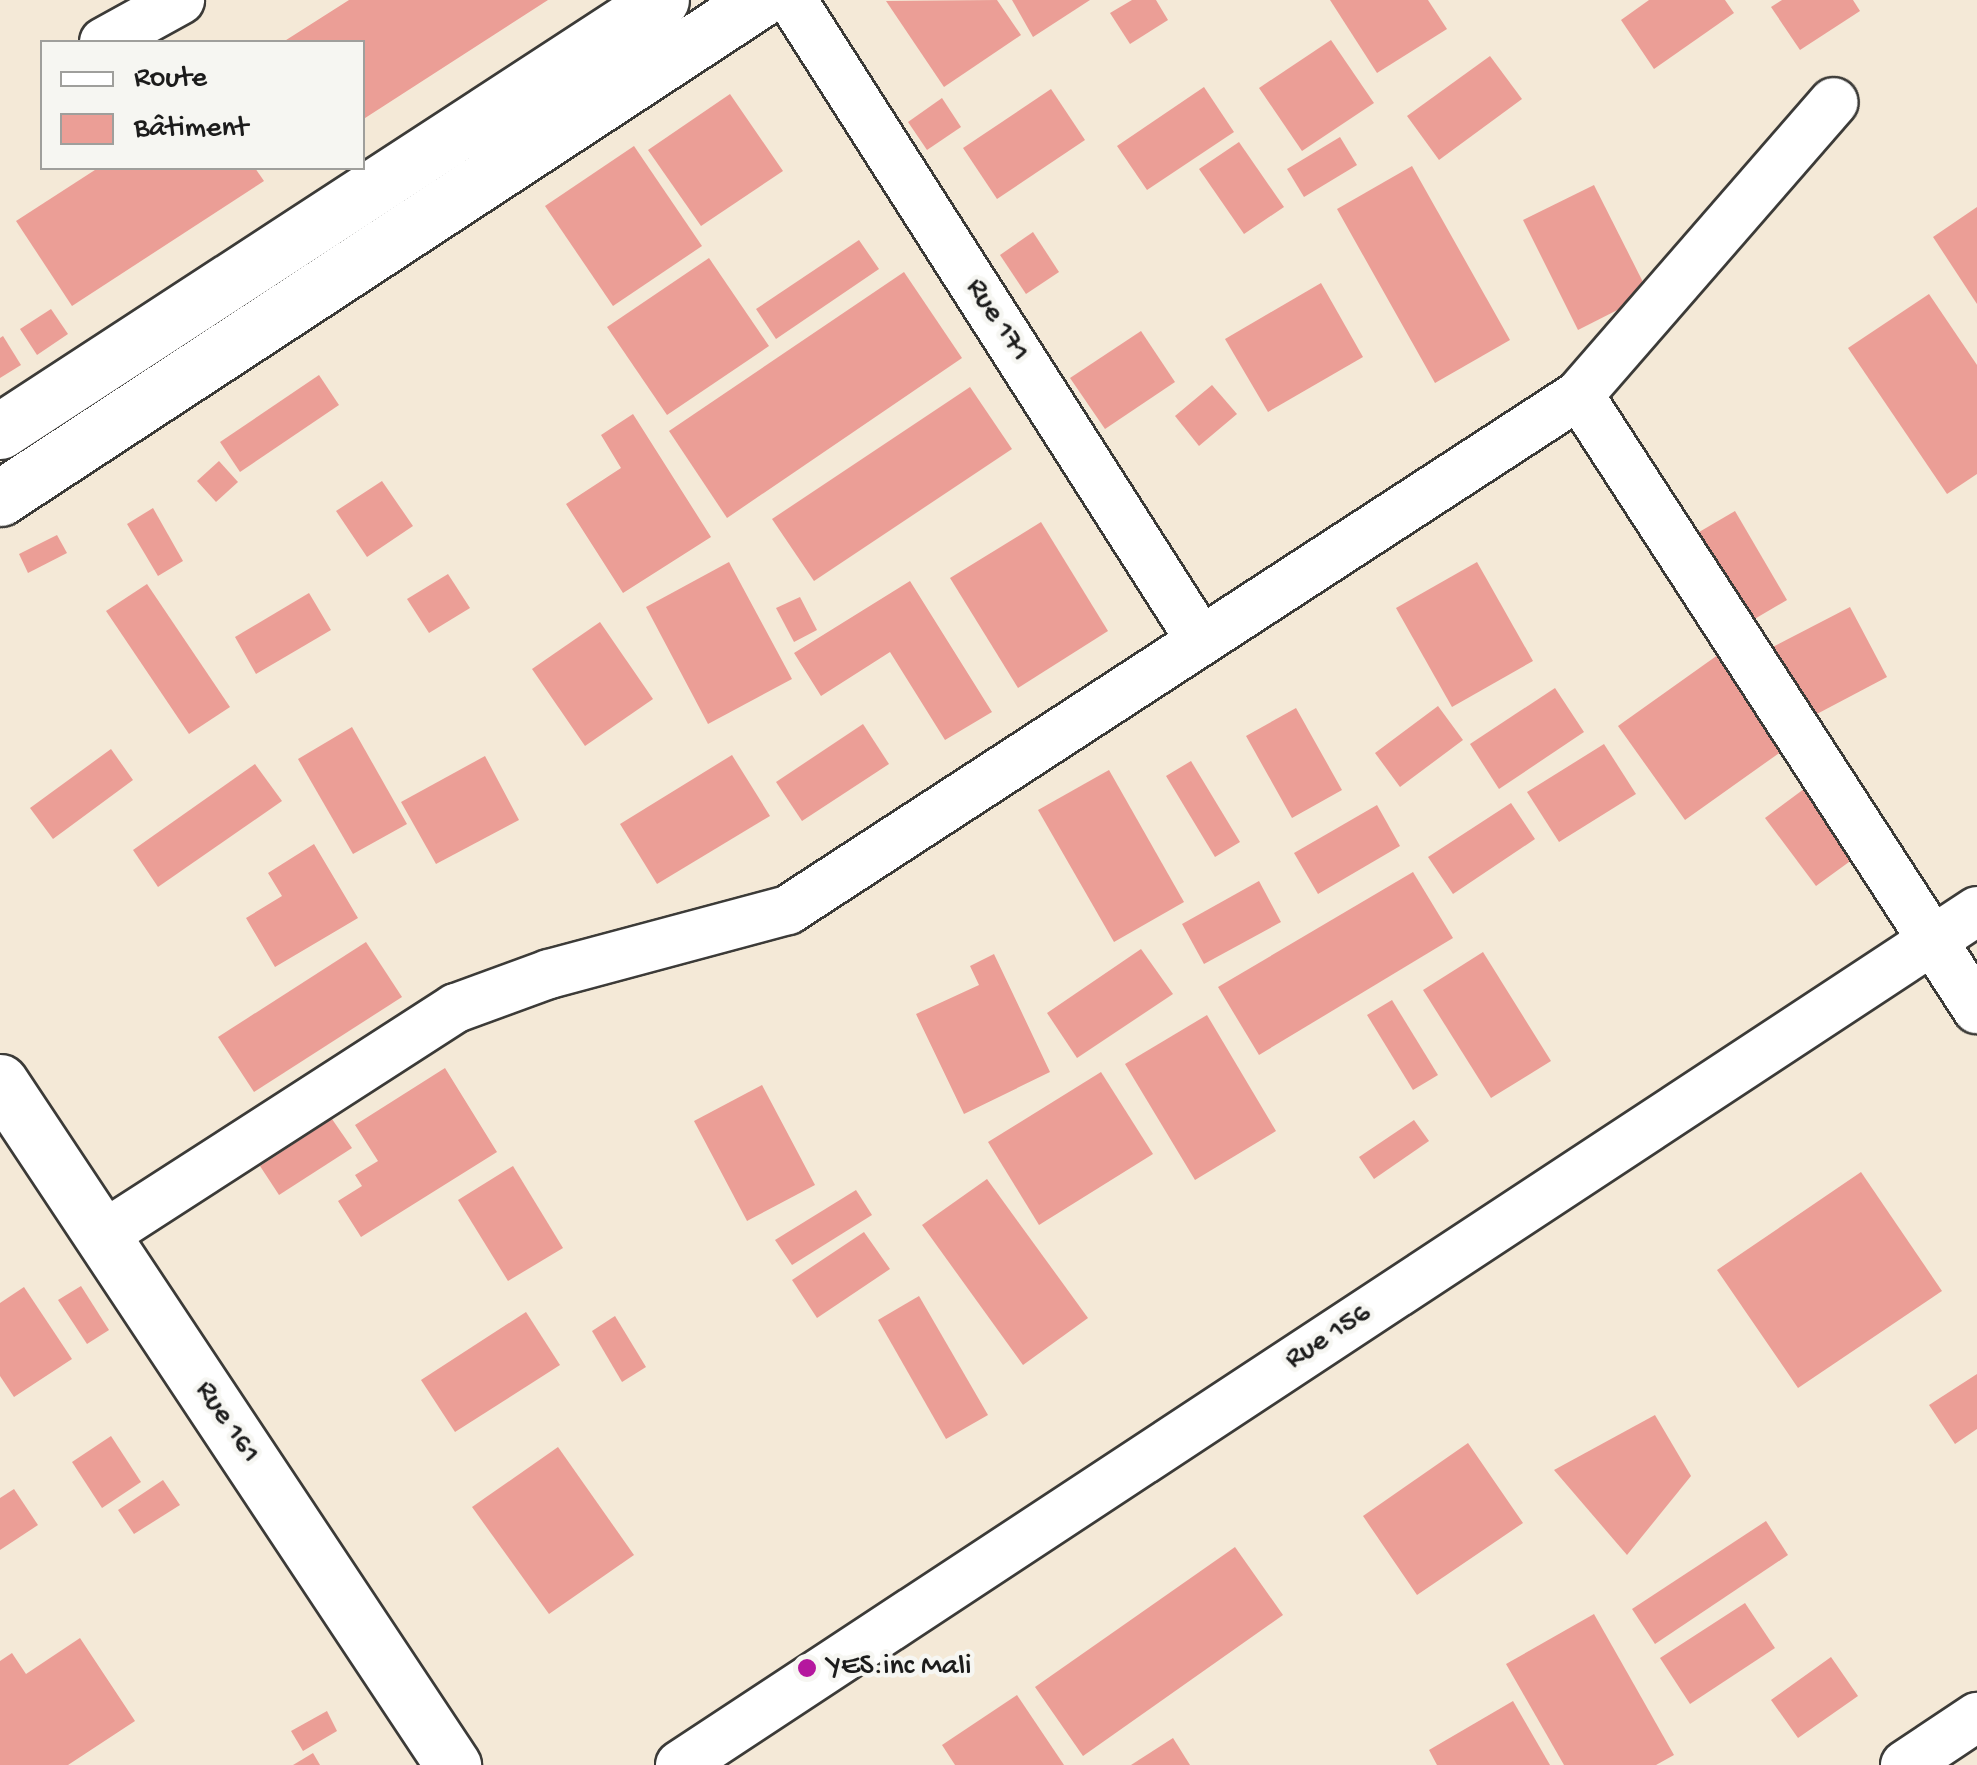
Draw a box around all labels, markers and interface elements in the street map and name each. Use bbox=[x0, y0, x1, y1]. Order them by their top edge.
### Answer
legend bbox=[40, 40, 365, 170]
text: Route bbox=[134, 62, 207, 97]
text: Bâtiment bbox=[134, 112, 248, 147]
street label: Rue 171 bbox=[956, 273, 1036, 369]
street label: Rue 156 bbox=[1279, 1297, 1379, 1379]
street label: Rue 161 bbox=[185, 1375, 267, 1471]
place label: YES.inc Mali bbox=[827, 1650, 972, 1686]
marker: YES.inc Mali bbox=[796, 1657, 818, 1679]

